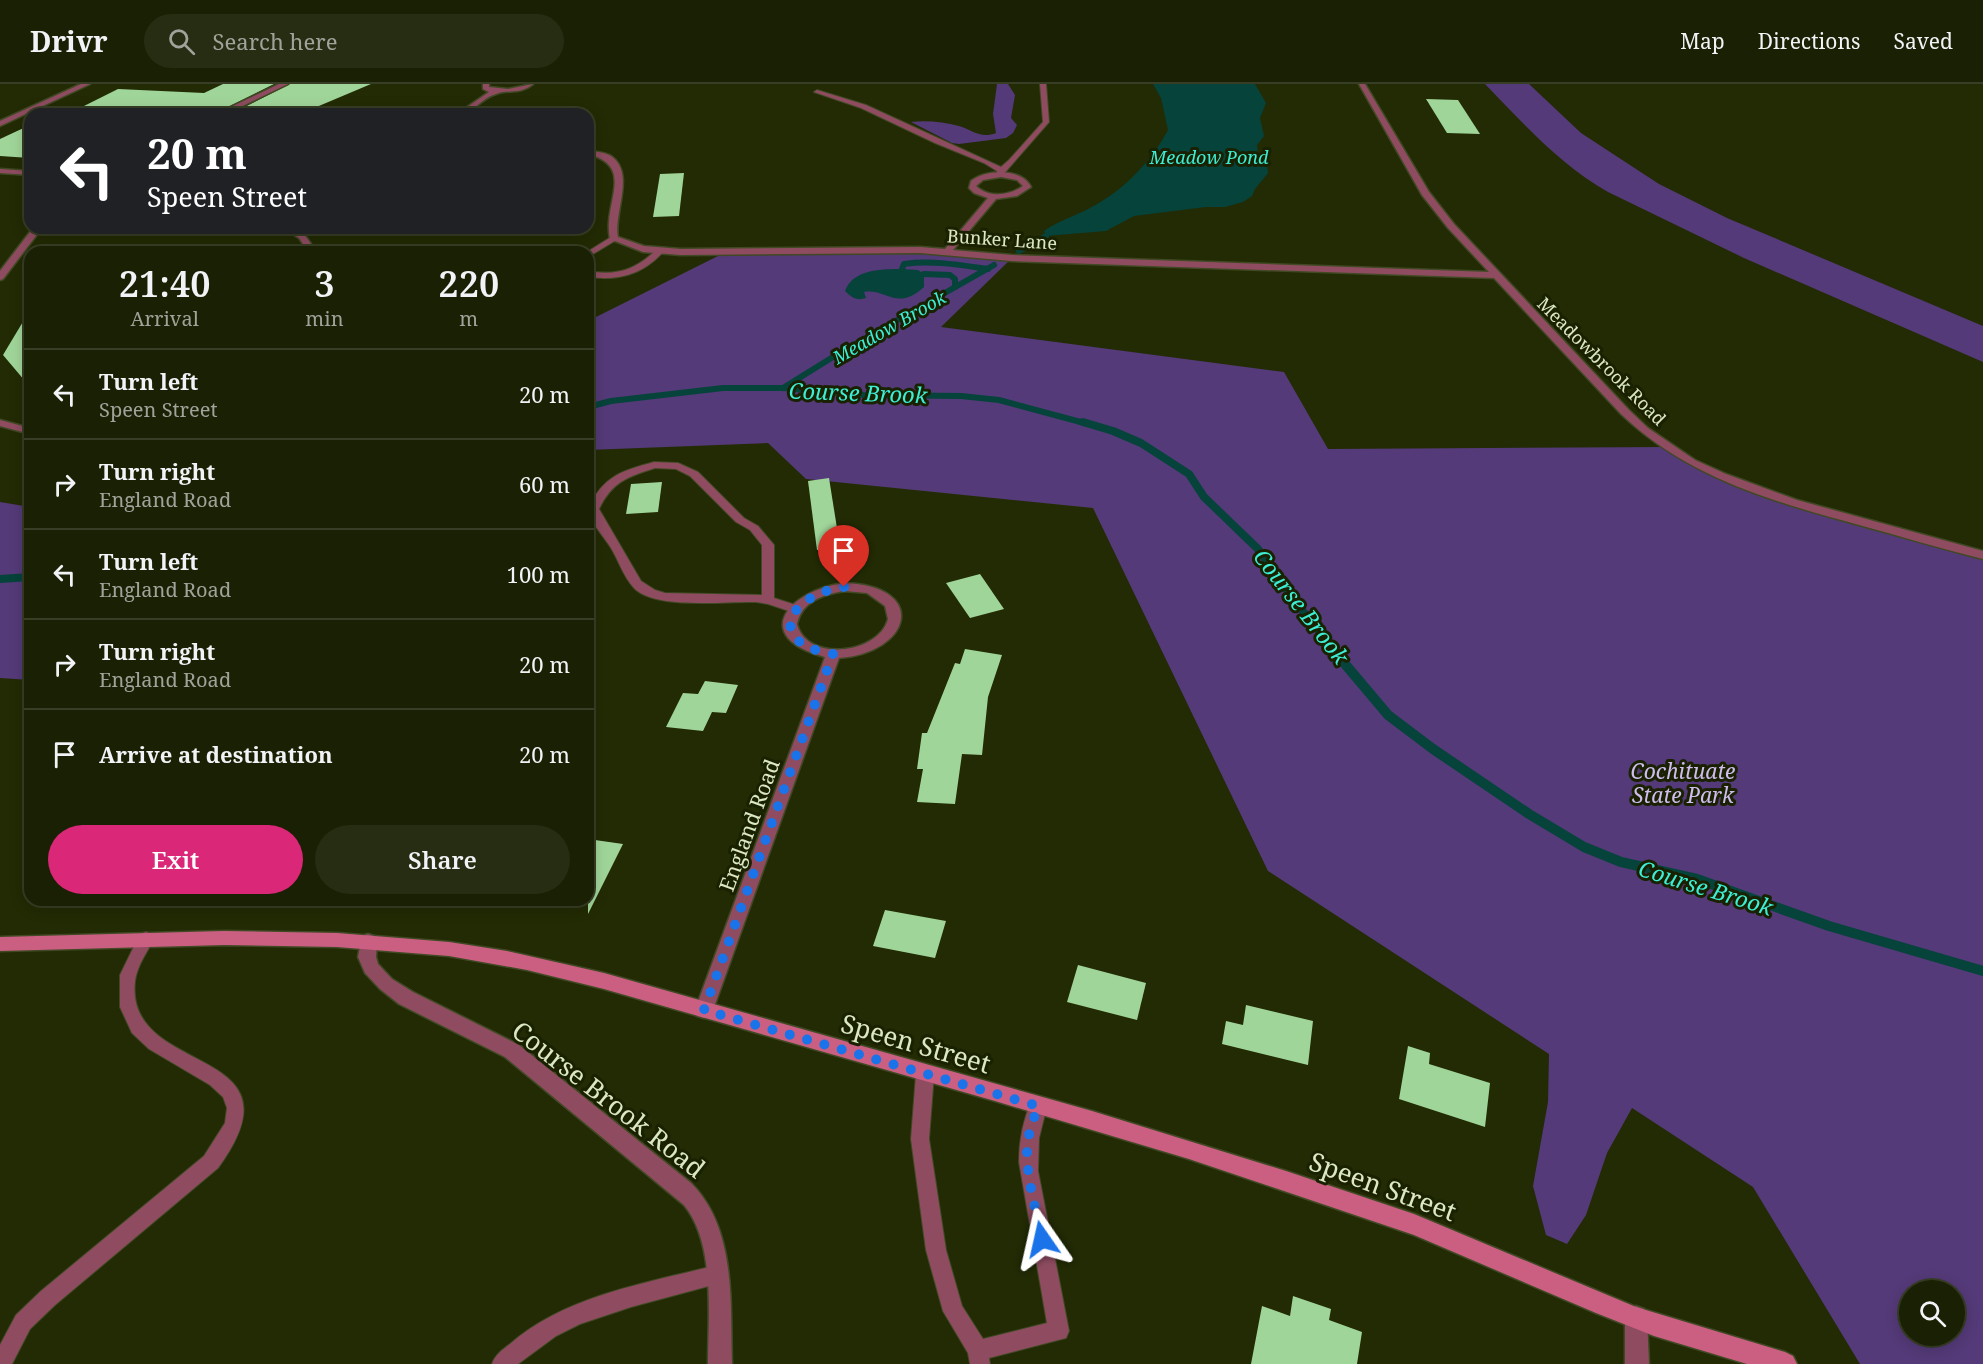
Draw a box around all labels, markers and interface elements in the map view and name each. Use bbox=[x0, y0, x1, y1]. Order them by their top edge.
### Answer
search box bbox=[144, 14, 564, 68]
text: Drivr bbox=[30, 22, 108, 60]
icon: search bbox=[165, 25, 198, 58]
text: Search here bbox=[213, 26, 337, 56]
text: Map bbox=[1680, 27, 1725, 55]
text: Directions bbox=[1758, 27, 1860, 55]
text: Saved bbox=[1893, 27, 1953, 55]
text: 20 m bbox=[147, 124, 247, 181]
icon: left bbox=[48, 132, 126, 210]
water label: Meadow Pond bbox=[1148, 145, 1269, 169]
text: Speen Street bbox=[147, 178, 307, 215]
street label: Bunker Lane bbox=[946, 223, 1058, 255]
text: 21:40 bbox=[119, 259, 211, 308]
text: 3 bbox=[314, 259, 335, 308]
text: 220 bbox=[438, 259, 499, 308]
water label: Meadow Brook bbox=[827, 284, 951, 370]
street label: Meadowbrook Road bbox=[1533, 292, 1671, 430]
text: Arrival bbox=[130, 305, 199, 332]
text: min bbox=[305, 305, 344, 332]
text: m bbox=[459, 305, 478, 332]
text: Turn left bbox=[99, 366, 198, 396]
water label: Course Brook bbox=[788, 375, 929, 409]
icon: left bbox=[48, 378, 81, 411]
text: 20 m bbox=[519, 379, 570, 409]
text: Speen Street bbox=[99, 396, 217, 423]
text: Turn right bbox=[99, 456, 215, 486]
icon: right bbox=[48, 468, 81, 501]
text: 60 m bbox=[519, 469, 570, 499]
text: England Road bbox=[99, 486, 231, 513]
pin bbox=[818, 525, 869, 587]
icon: arrive bbox=[827, 534, 860, 567]
water label: Course Brook bbox=[1247, 542, 1357, 671]
text: Turn left bbox=[99, 546, 198, 576]
icon: left bbox=[48, 558, 81, 591]
text: 100 m bbox=[507, 559, 570, 589]
text: England Road bbox=[99, 576, 231, 603]
text: Turn right bbox=[99, 636, 215, 666]
icon: right bbox=[48, 648, 81, 681]
text: 20 m bbox=[519, 649, 570, 679]
text: England Road bbox=[99, 666, 231, 693]
icon: arrive bbox=[48, 738, 81, 771]
text: Arrive at destination bbox=[99, 739, 333, 769]
text: 20 m bbox=[519, 739, 570, 769]
street label: England Road bbox=[712, 755, 786, 895]
park label: Cochituate State Park bbox=[1631, 757, 1735, 809]
button: Exit bbox=[48, 825, 303, 894]
button: Share bbox=[315, 825, 570, 894]
water label: Course Brook bbox=[1635, 852, 1778, 922]
street label: Speen Street bbox=[837, 1004, 995, 1082]
street label: Course Brook Road bbox=[505, 1012, 713, 1186]
street label: Speen Street bbox=[1304, 1143, 1462, 1229]
position arrow bbox=[1010, 1207, 1074, 1271]
map controls bbox=[1899, 1280, 1965, 1346]
button: search bbox=[1899, 1280, 1965, 1346]

